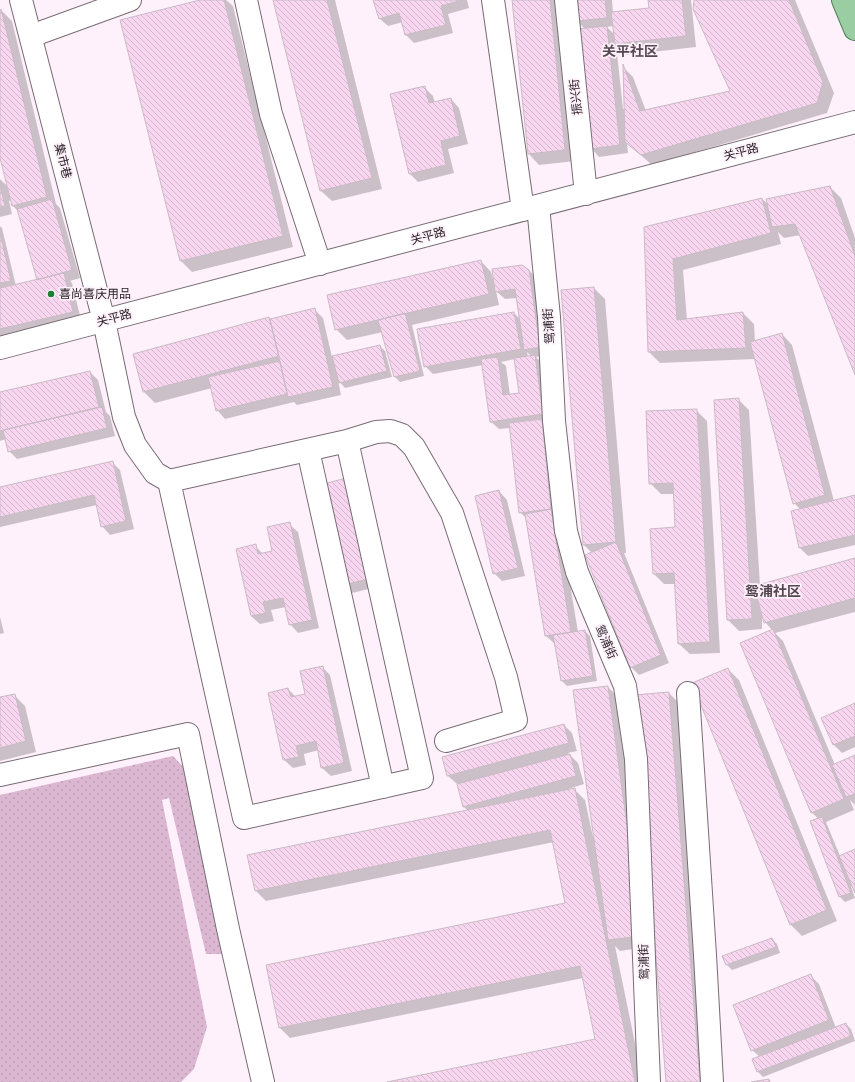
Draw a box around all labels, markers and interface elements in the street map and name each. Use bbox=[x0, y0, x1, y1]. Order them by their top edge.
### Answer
district label: 关平社区 bbox=[602, 42, 658, 60]
street label: 振兴街 bbox=[566, 78, 586, 116]
street label: 关平路 bbox=[722, 140, 760, 164]
street label: 集市巷 bbox=[51, 142, 75, 180]
street label: 关平路 bbox=[409, 224, 447, 248]
place label: 喜尚喜庆用品 bbox=[59, 286, 131, 302]
marker: 喜尚喜庆用品 bbox=[46, 289, 56, 299]
street label: 关平路 bbox=[95, 306, 133, 330]
street label: 鸳浦街 bbox=[540, 307, 558, 345]
district label: 鸳浦社区 bbox=[745, 582, 801, 600]
street label: 鸳浦街 bbox=[591, 622, 621, 662]
street label: 鸳浦街 bbox=[635, 944, 653, 980]

